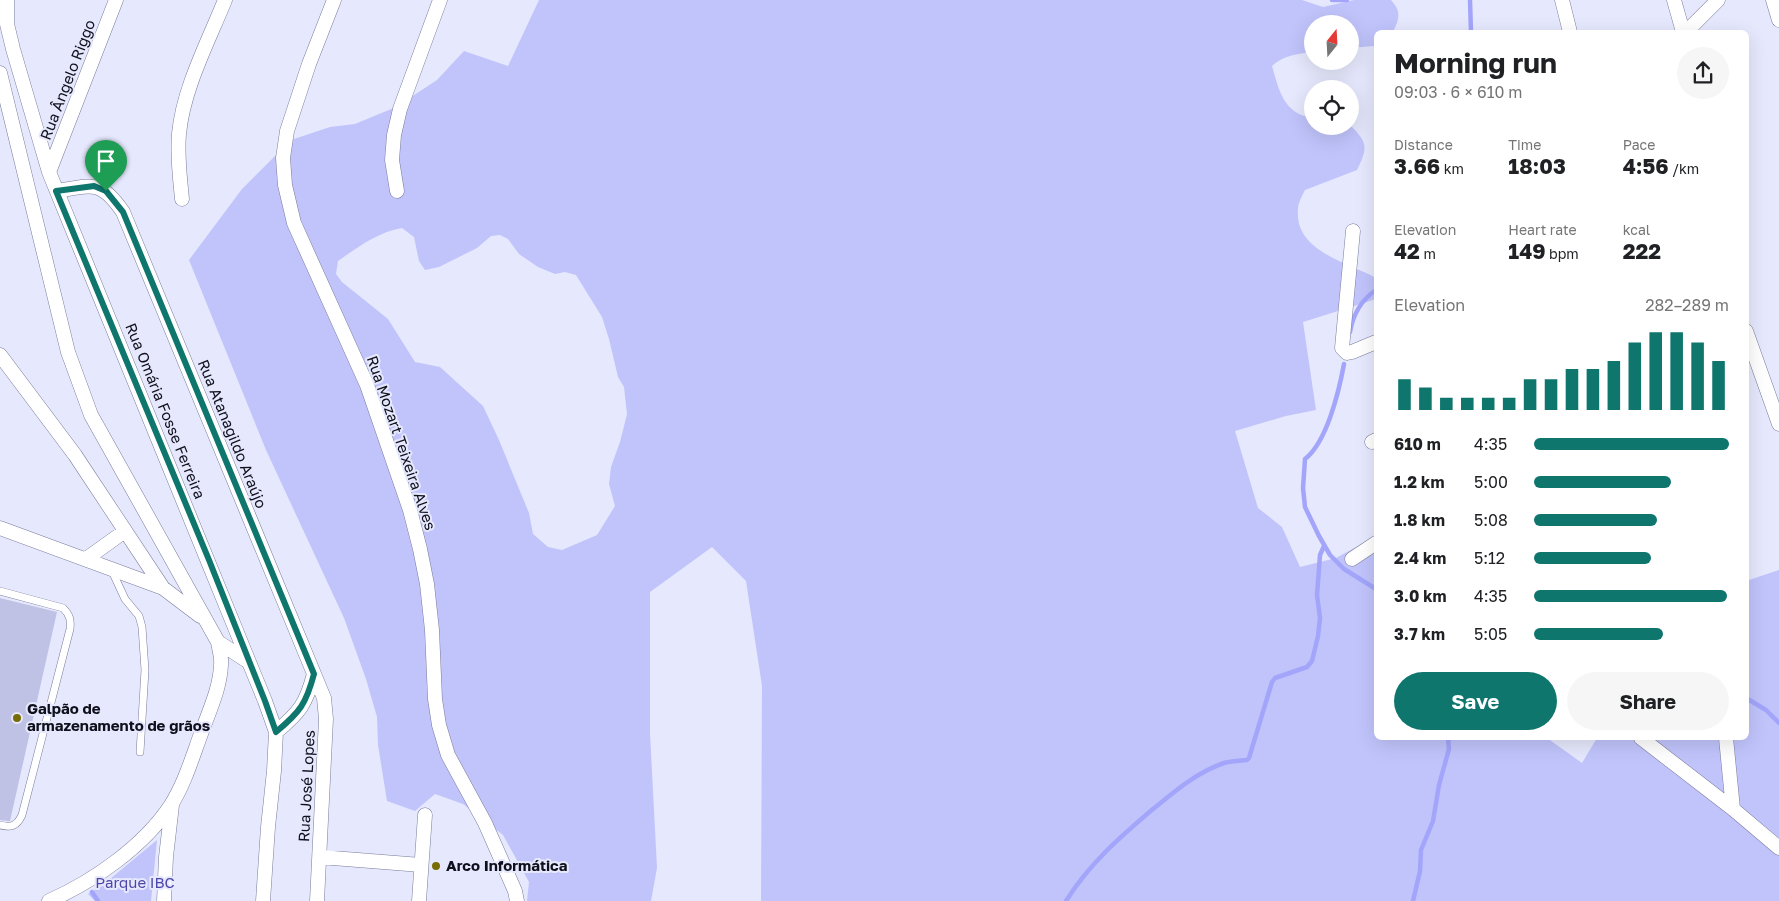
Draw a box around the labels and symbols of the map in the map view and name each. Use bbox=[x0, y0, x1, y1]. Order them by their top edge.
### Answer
north arrow bbox=[1304, 15, 1359, 70]
street label: Rua Ângelo Riggo bbox=[36, 17, 98, 142]
pin bbox=[85, 140, 127, 191]
street label: Rua Omária Fosse Ferreira bbox=[122, 320, 210, 501]
street label: Rua Mozart Teixeira Alves bbox=[364, 353, 440, 532]
street label: Rua Atanagildo Araújo bbox=[195, 357, 271, 511]
place label: Galpão de armazenamento de grãos bbox=[27, 699, 210, 734]
marker: Galpão de armazenamento de grãos bbox=[11, 712, 23, 724]
street label: Rua José Lopes bbox=[294, 729, 318, 842]
place label: Arco Informática bbox=[446, 856, 568, 874]
marker: Arco Informática bbox=[430, 860, 442, 872]
park label: Parque IBC bbox=[95, 873, 175, 891]

